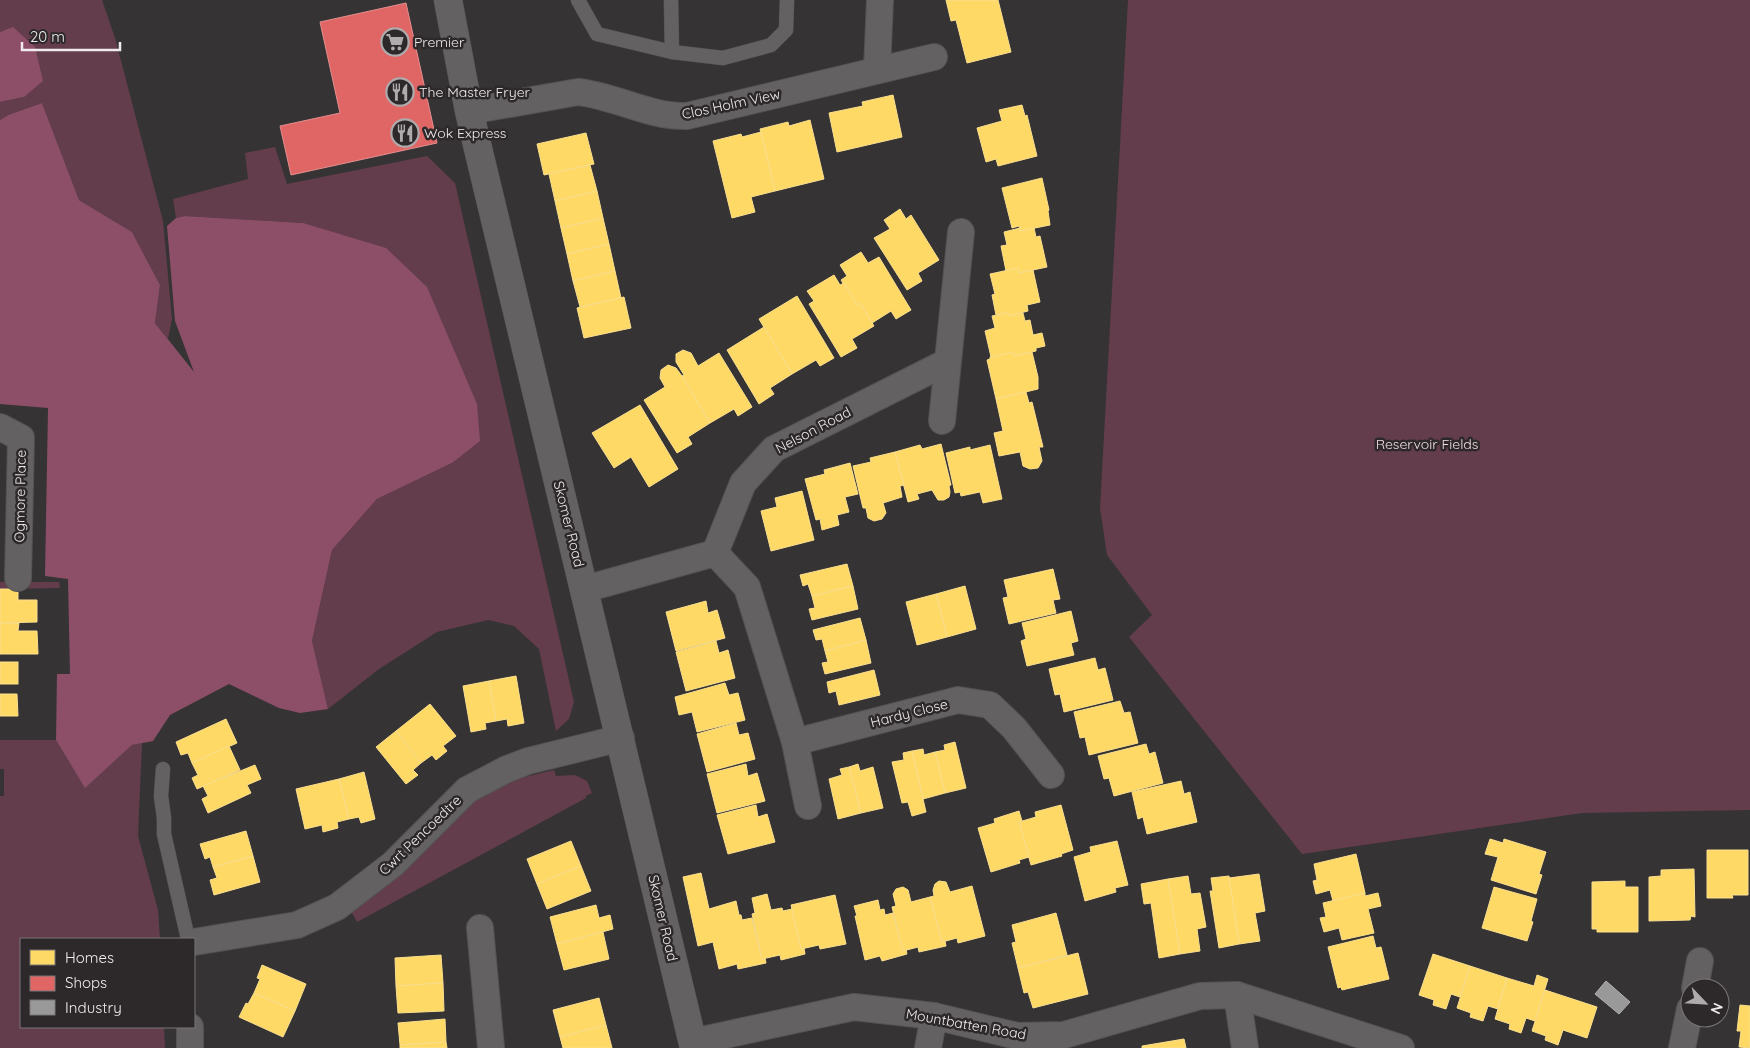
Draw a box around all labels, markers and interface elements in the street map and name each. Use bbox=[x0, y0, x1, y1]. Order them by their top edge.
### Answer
scale bar bbox=[22, 20, 120, 52]
text: 20 m bbox=[30, 27, 65, 46]
supermarket icon: Premier bbox=[380, 27, 410, 57]
place label: Premier bbox=[414, 33, 465, 51]
restaurant icon: The Master Fryer bbox=[385, 77, 415, 107]
place label: The Master Fryer bbox=[419, 83, 531, 101]
street label: Clos Holm View bbox=[680, 85, 782, 123]
restaurant icon: Wok Express bbox=[390, 118, 420, 148]
place label: Wok Express bbox=[424, 124, 506, 142]
street label: Nelson Road bbox=[772, 403, 854, 457]
park label: Reservoir Fields bbox=[1376, 435, 1478, 453]
street label: Ogmore Place bbox=[10, 449, 30, 543]
street label: Skomer Road bbox=[550, 479, 588, 569]
street label: Hardy Close bbox=[868, 695, 950, 731]
street label: Cwrt Pencoedtre bbox=[375, 791, 465, 879]
street label: Skomer Road bbox=[644, 873, 682, 963]
legend bbox=[20, 938, 195, 1028]
text: Homes bbox=[65, 948, 114, 967]
text: Shops bbox=[65, 973, 107, 992]
north arrow bbox=[1680, 978, 1730, 1028]
text: Industry bbox=[65, 998, 122, 1017]
text: N bbox=[1706, 1000, 1727, 1017]
street label: Mountbatten Road bbox=[904, 1005, 1028, 1043]

